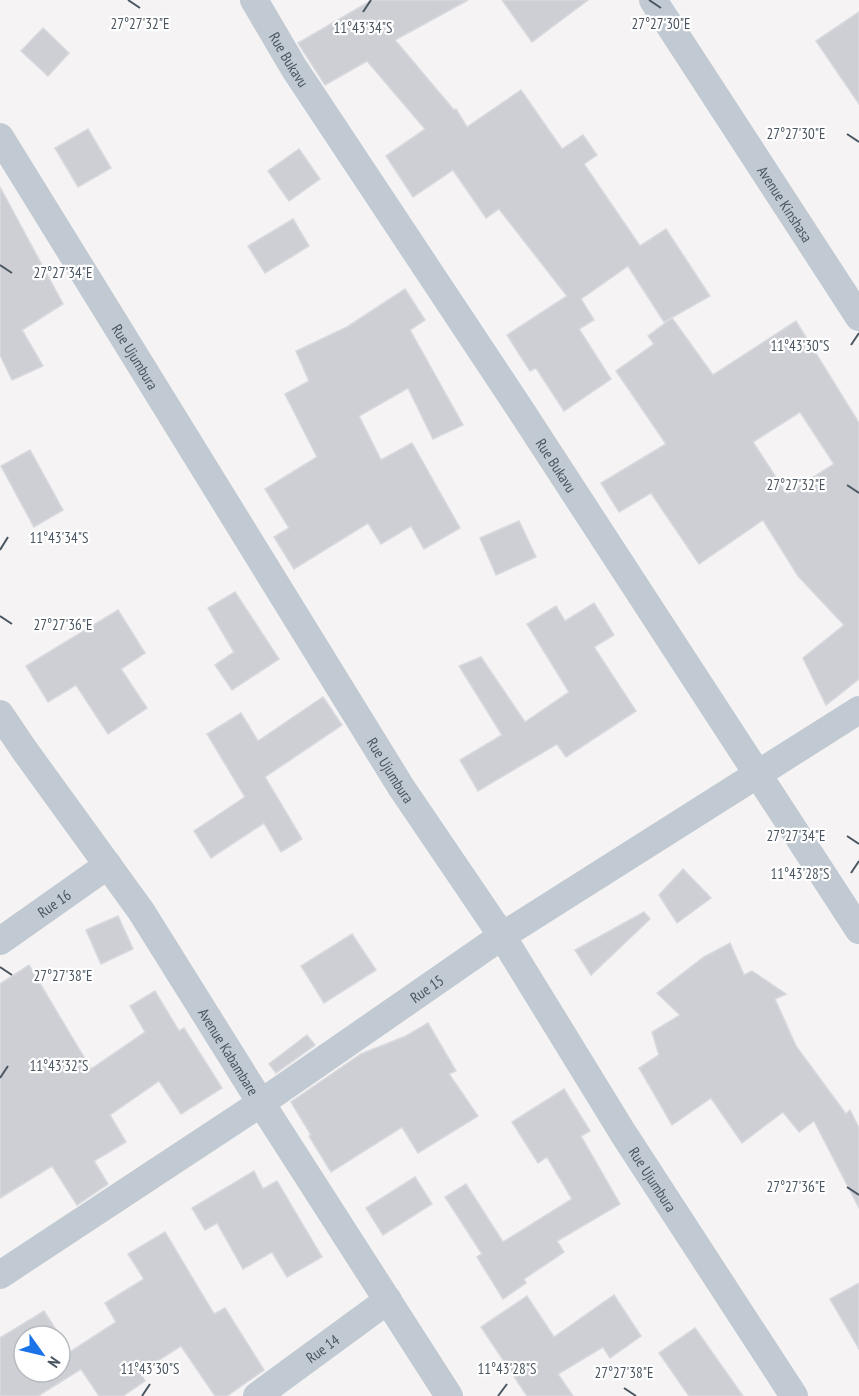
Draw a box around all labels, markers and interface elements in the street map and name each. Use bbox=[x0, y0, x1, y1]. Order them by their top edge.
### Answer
text: 27°27'32"E bbox=[110, 14, 170, 33]
text: 27°27'30"E bbox=[631, 14, 691, 33]
text: 11°43'34"S bbox=[333, 18, 393, 37]
street label: Rue Bukavu bbox=[265, 28, 313, 90]
text: 27°27'30"E bbox=[766, 124, 826, 143]
street label: Avenue Kinshasa bbox=[754, 162, 817, 246]
text: 27°27'34"E bbox=[33, 263, 93, 282]
street label: Rue Ujumbura bbox=[108, 320, 163, 393]
text: 11°43'30"S bbox=[770, 336, 830, 355]
street label: Rue Bukavu bbox=[532, 434, 581, 496]
text: 27°27'32"E bbox=[766, 475, 826, 494]
text: 11°43'34"S bbox=[29, 528, 89, 547]
text: 27°27'36"E bbox=[33, 615, 93, 634]
street label: Rue Ujumbura bbox=[363, 734, 418, 806]
text: 27°27'34"E bbox=[766, 826, 826, 845]
text: 11°43'28"S bbox=[770, 864, 830, 883]
street label: Rue 16 bbox=[34, 885, 75, 921]
text: 27°27'38"E bbox=[33, 966, 93, 985]
street label: Rue 15 bbox=[406, 970, 447, 1007]
street label: Avenue Kabambare bbox=[194, 1004, 263, 1099]
text: 11°43'32"S bbox=[29, 1056, 89, 1075]
street label: Rue Ujumbura bbox=[625, 1143, 681, 1215]
text: 27°27'36"E bbox=[766, 1177, 826, 1196]
north arrow bbox=[12, 1324, 72, 1384]
street label: Rue 14 bbox=[302, 1329, 343, 1367]
text: N bbox=[44, 1353, 65, 1372]
text: 11°43'30"S bbox=[120, 1359, 180, 1378]
text: 11°43'28"S bbox=[477, 1359, 537, 1378]
text: 27°27'38"E bbox=[594, 1363, 654, 1382]

